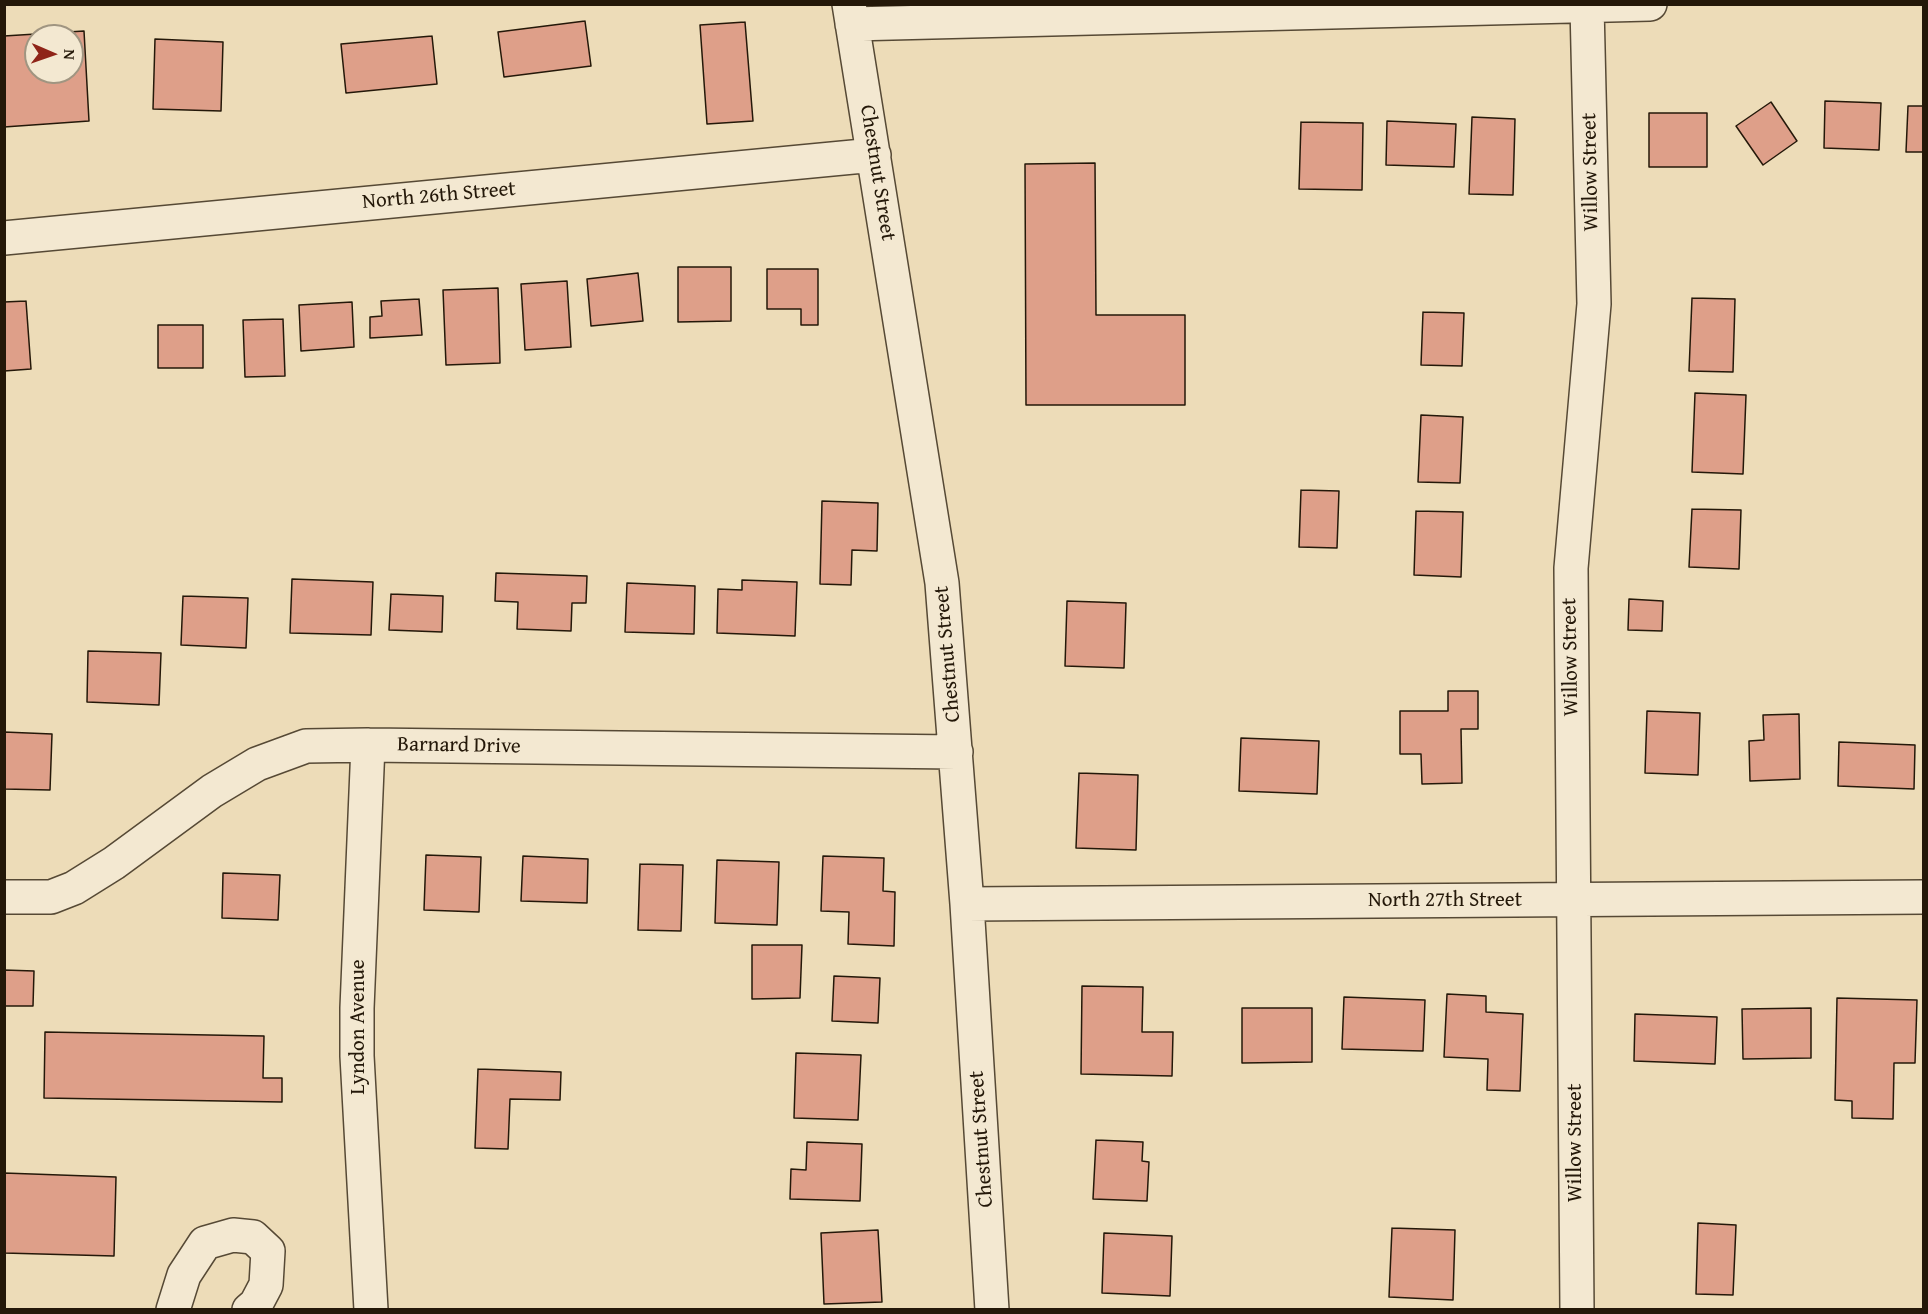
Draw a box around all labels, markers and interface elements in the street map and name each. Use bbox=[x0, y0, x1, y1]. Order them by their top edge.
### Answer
north arrow bbox=[24, 24, 84, 84]
text: N bbox=[58, 49, 82, 60]
street label: Chestnut Street bbox=[854, 103, 900, 243]
street label: Willow Street bbox=[1577, 112, 1605, 232]
street label: North 26th Street bbox=[361, 177, 517, 215]
street label: Chestnut Street bbox=[929, 585, 967, 723]
street label: Willow Street bbox=[1557, 597, 1585, 717]
street label: Barnard Drive bbox=[397, 732, 521, 760]
street label: North 27th Street bbox=[1368, 888, 1522, 914]
street label: Lyndon Avenue bbox=[346, 959, 372, 1095]
street label: Chestnut Street bbox=[965, 1070, 999, 1208]
street label: Willow Street bbox=[1563, 1084, 1589, 1202]

